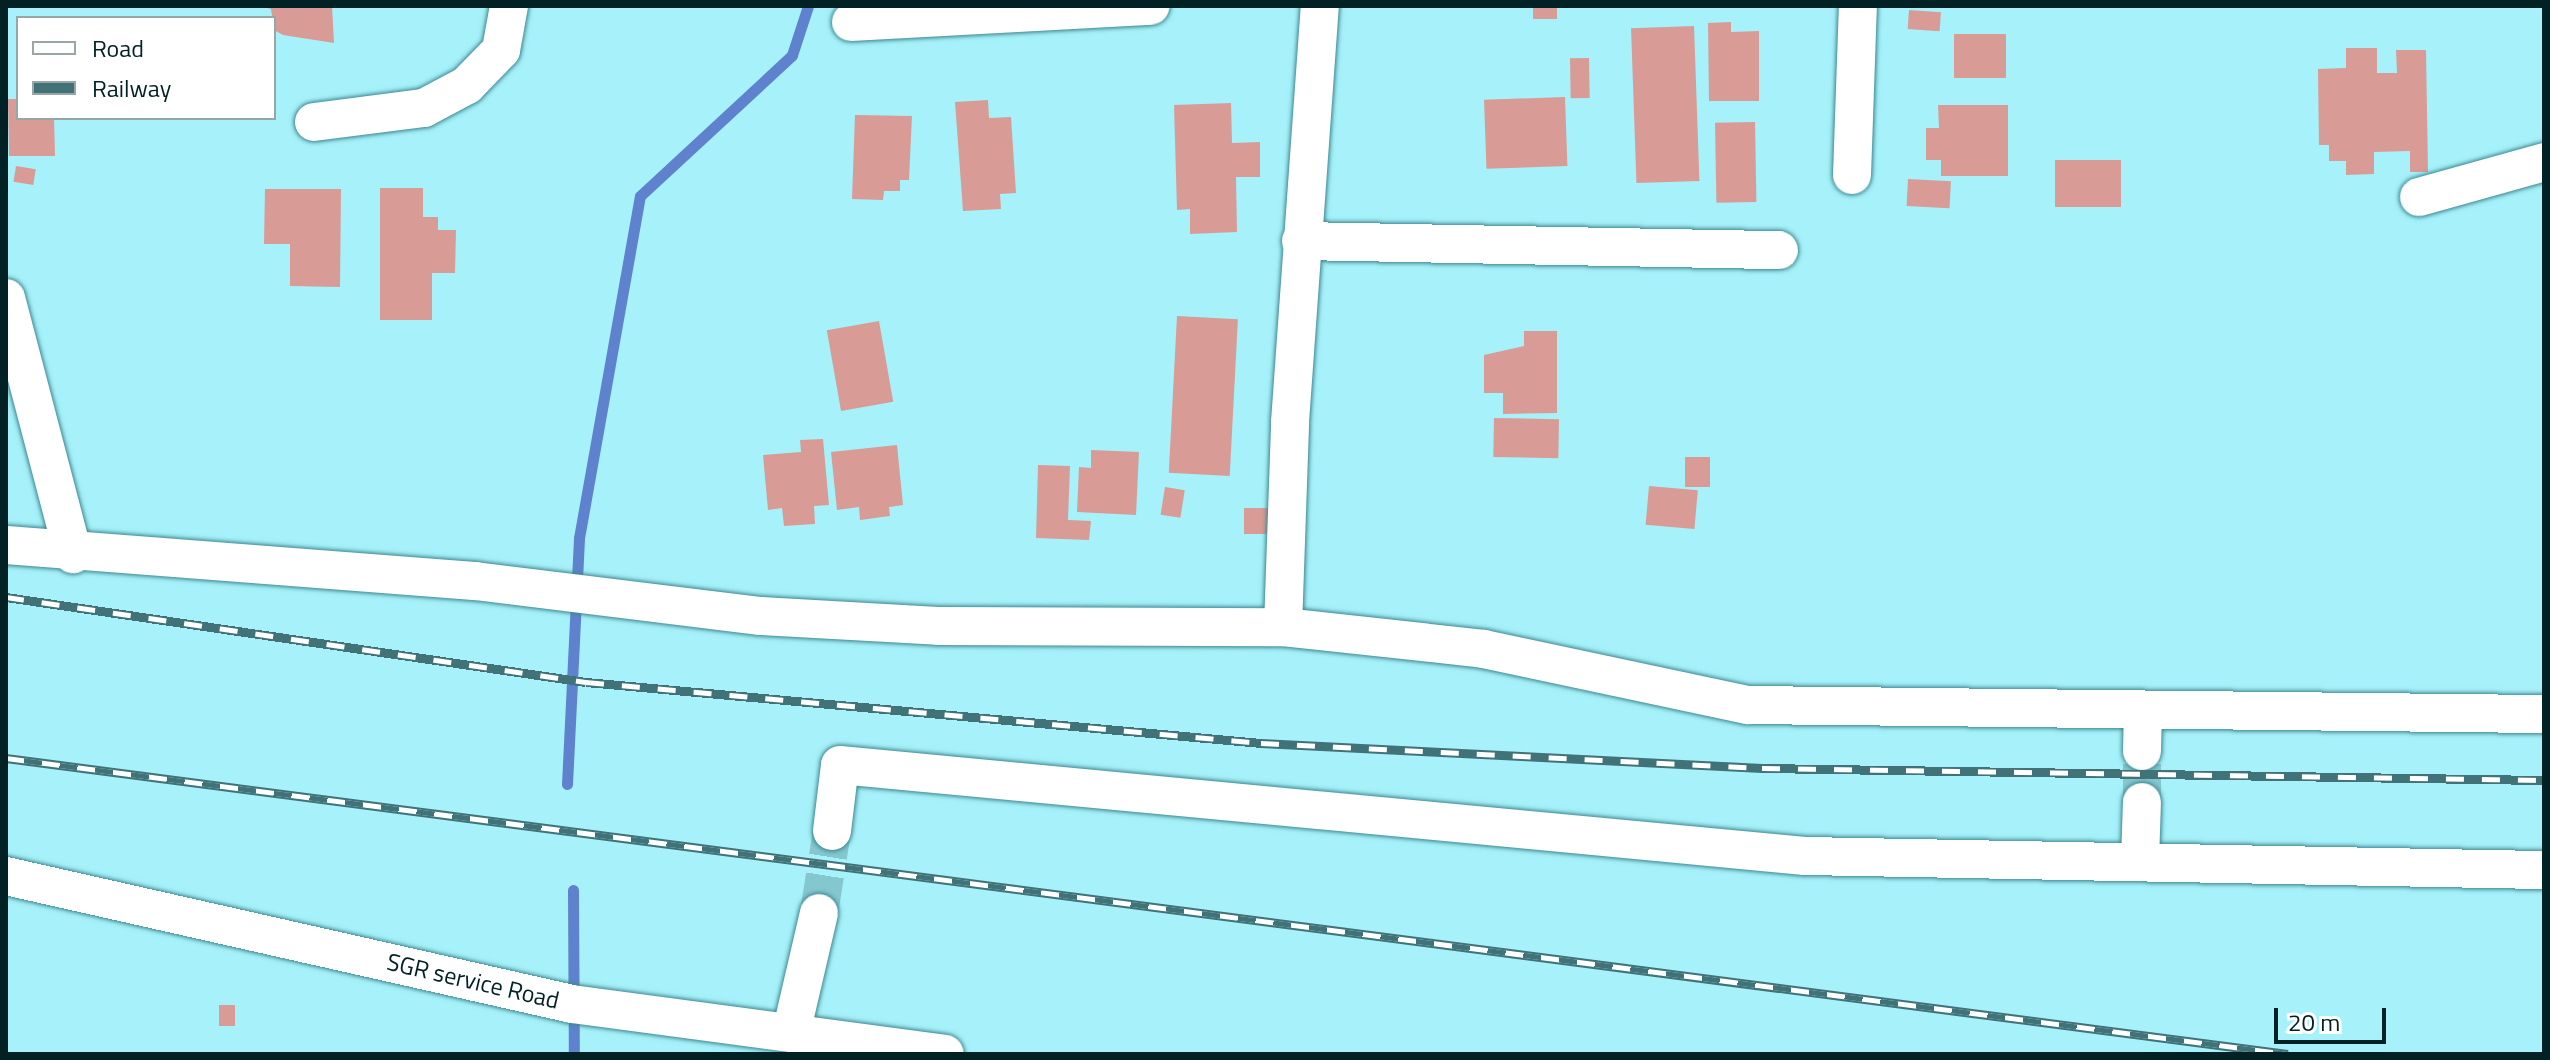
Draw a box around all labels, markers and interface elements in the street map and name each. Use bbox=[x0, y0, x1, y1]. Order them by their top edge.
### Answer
legend bbox=[16, 16, 276, 120]
text: Road bbox=[92, 30, 144, 66]
text: Railway bbox=[92, 70, 171, 106]
street label: SGR service Road bbox=[384, 947, 562, 1015]
scale bar bbox=[2278, 992, 2390, 1042]
text: 20 m bbox=[2288, 1004, 2340, 1040]

